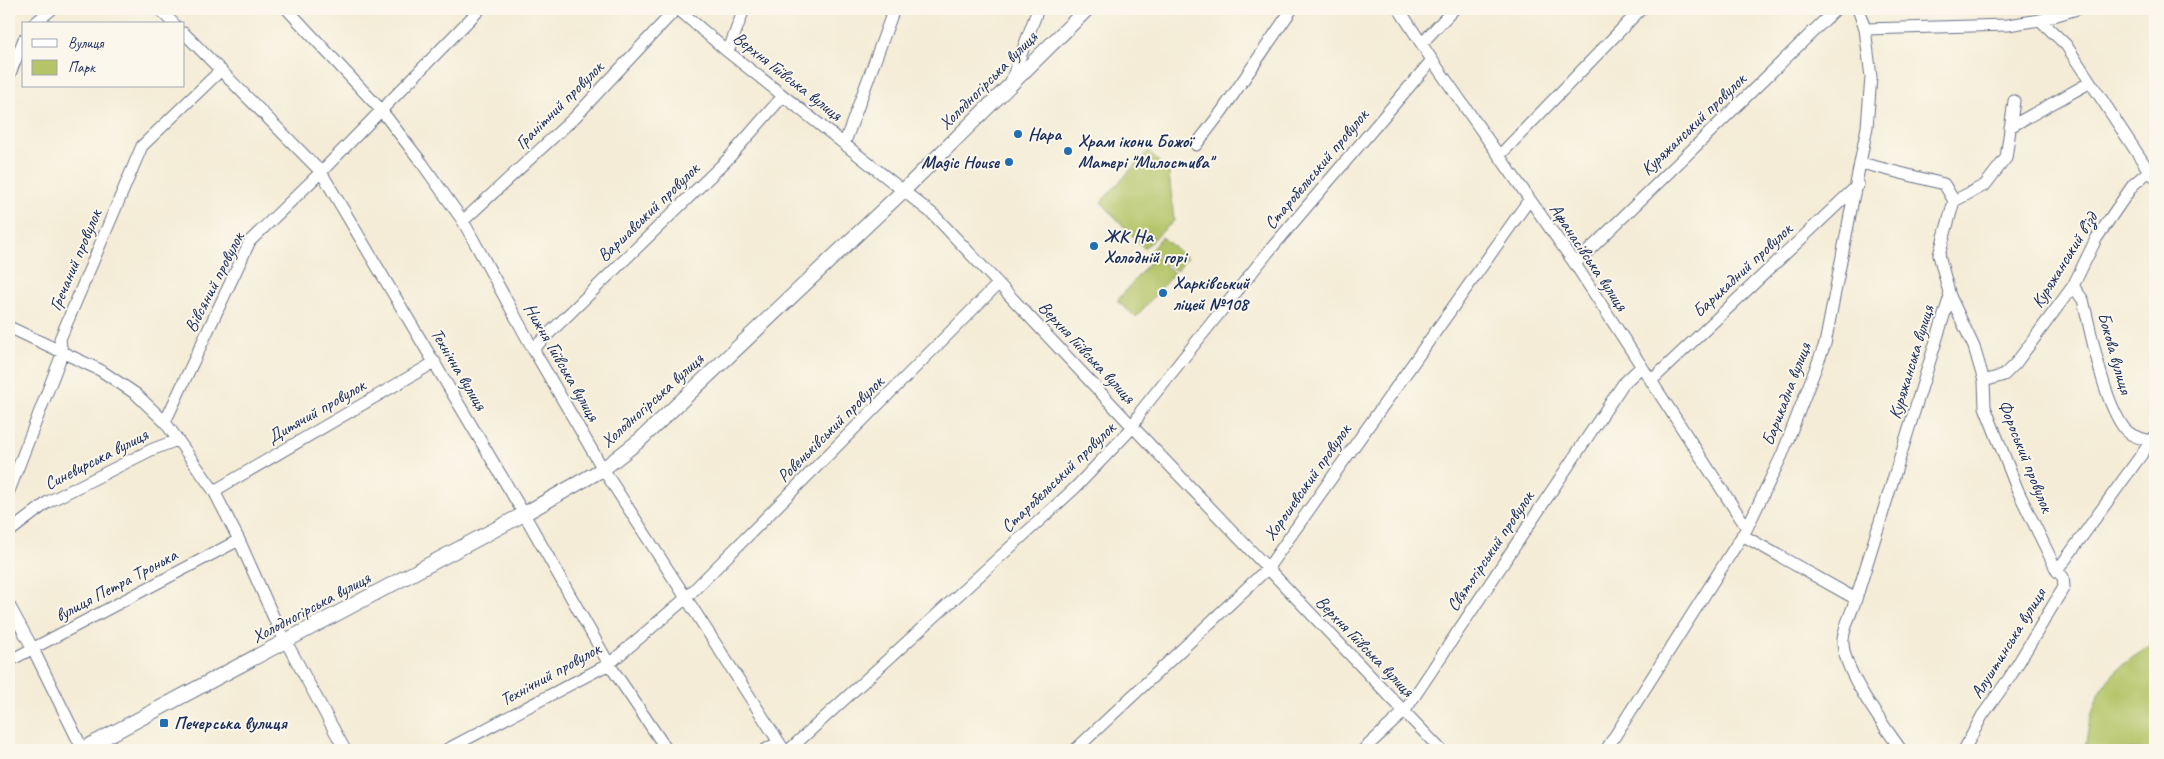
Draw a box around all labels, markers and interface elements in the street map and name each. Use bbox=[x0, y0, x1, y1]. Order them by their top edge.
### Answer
legend bbox=[22, 22, 185, 88]
street label: Холодногірська вулиця bbox=[934, 25, 1043, 134]
street label: Верхня Гиївська вулиця bbox=[729, 27, 848, 126]
text: Вулиця bbox=[68, 34, 105, 53]
street label: Гранітний провулок bbox=[510, 55, 609, 154]
text: Парк bbox=[68, 58, 96, 77]
street label: Куряжанський провулок bbox=[1636, 67, 1751, 180]
street label: Старобельський провулок bbox=[1259, 103, 1374, 234]
place label: Нара bbox=[1028, 123, 1062, 145]
marker: Нара bbox=[1012, 128, 1024, 140]
place label: Храм ікони Божої Матері "Милостива" bbox=[1078, 130, 1216, 173]
marker: Храм ікони Божої Матері "Милостива" bbox=[1062, 145, 1074, 157]
place label: Magic House bbox=[921, 151, 1001, 173]
marker: Magic House bbox=[1003, 156, 1015, 168]
street label: Варшавський провулок bbox=[592, 157, 705, 266]
street label: Афанасівська вулиця bbox=[1545, 199, 1634, 316]
street label: Гречаний провулок bbox=[44, 205, 107, 314]
street label: Куряжанський в’їзд bbox=[2026, 206, 2104, 312]
street label: Барикадний провулок bbox=[1688, 217, 1797, 322]
place label: ЖК На Холодній горі bbox=[1104, 225, 1189, 268]
street label: Вівсяний провулок bbox=[179, 227, 249, 336]
marker: ЖК На Холодній горі bbox=[1088, 240, 1100, 252]
place label: Харківський ліцей №108 bbox=[1173, 272, 1250, 315]
marker: Харківський ліцей №108 bbox=[1157, 287, 1169, 299]
street label: Верхня Гиївська вулиця bbox=[1034, 296, 1141, 409]
street label: Нижня Гиївська вулиця bbox=[519, 299, 605, 426]
street label: Куряжанська вулиця bbox=[1883, 301, 1939, 421]
street label: Бокова вулиця bbox=[2093, 310, 2138, 398]
street label: Технічна вулиця bbox=[426, 324, 493, 415]
street label: Барикадна вулиця bbox=[1756, 338, 1816, 449]
street label: Холодногірська вулиця bbox=[596, 347, 709, 452]
street label: Ровеньківський провулок bbox=[772, 370, 889, 487]
street label: Дитячий провулок bbox=[263, 373, 370, 448]
street label: Фороський провулок bbox=[1994, 397, 2059, 517]
street label: Старобельський провулок bbox=[996, 416, 1121, 537]
street label: Хорошевський провулок bbox=[1259, 418, 1356, 544]
street label: Синевирська вулиця bbox=[40, 423, 153, 495]
street label: Святогірський провулок bbox=[1442, 485, 1539, 615]
street label: вулиця Петра Тронька bbox=[51, 543, 182, 626]
street label: Холодногірська вулиця bbox=[248, 566, 375, 647]
street label: Алуштинська вулиця bbox=[1965, 582, 2052, 702]
street label: Верхня Гиївська вулиця bbox=[1311, 591, 1420, 702]
street label: Технічний провулок bbox=[496, 637, 605, 711]
place label: Печерська вулиця bbox=[174, 712, 288, 734]
marker: Печерська вулиця bbox=[158, 717, 170, 729]

